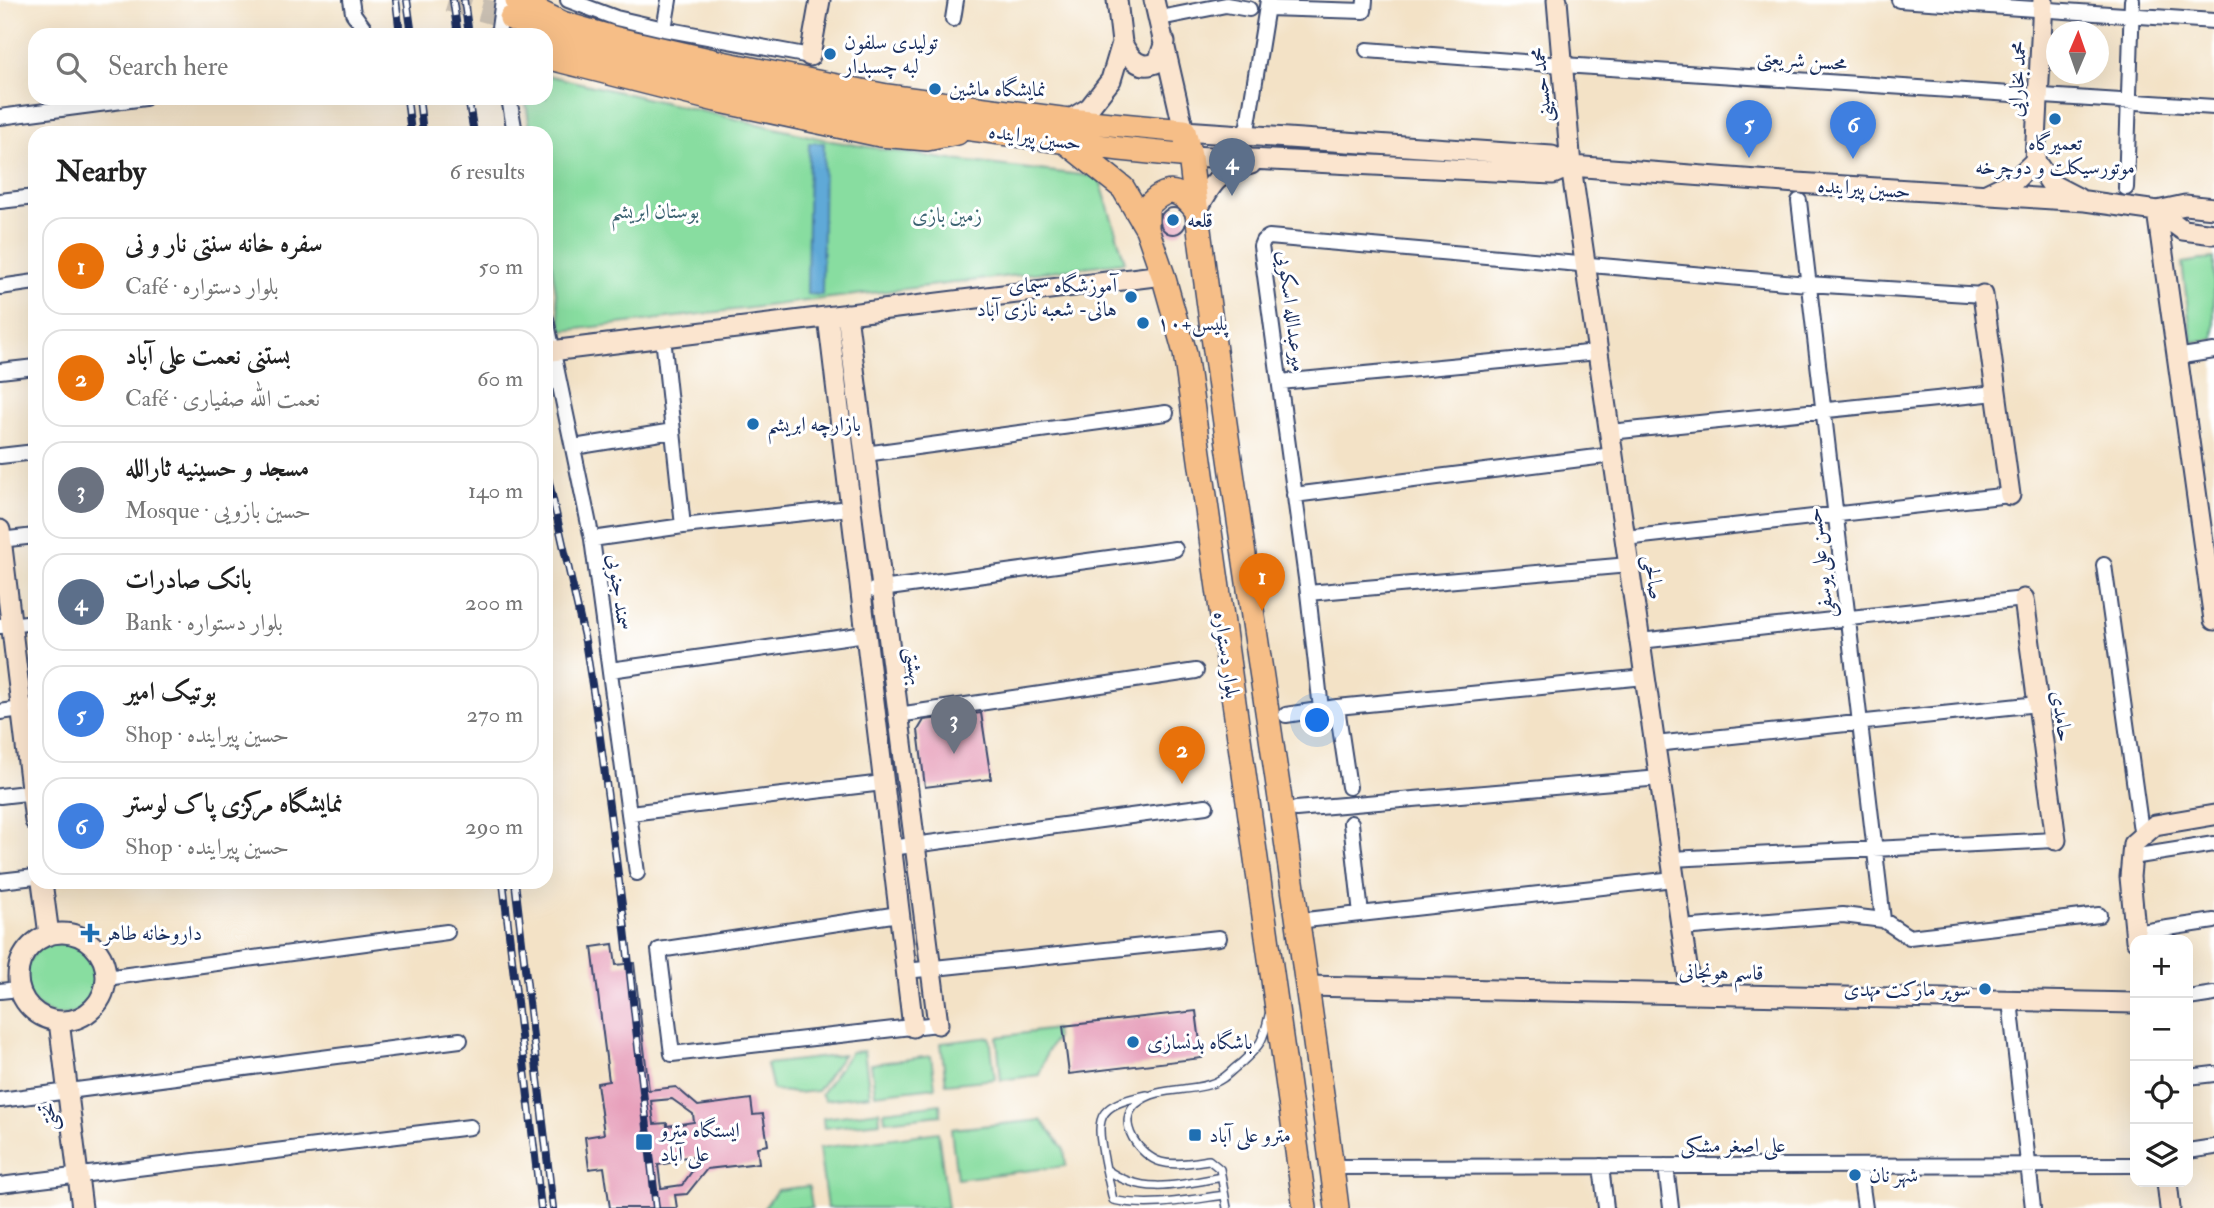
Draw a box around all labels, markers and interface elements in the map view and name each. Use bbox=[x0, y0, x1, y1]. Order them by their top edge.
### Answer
north arrow bbox=[2046, 21, 2109, 84]
search box bbox=[28, 28, 553, 105]
place label: تولیدی سلفون لبه‌ چسبدار bbox=[842, 29, 939, 80]
street label: محمد بخارایی bbox=[2002, 40, 2033, 118]
street label: محسن شریعتی bbox=[1756, 44, 1848, 78]
marker: تولیدی سلفون لبه‌ چسبدار bbox=[822, 46, 838, 62]
street label: محمد حسینی bbox=[1525, 46, 1559, 124]
icon: search bbox=[52, 48, 90, 86]
text: Search here bbox=[108, 51, 228, 83]
place label: نمایشگاه ماشین bbox=[949, 76, 1046, 103]
marker: نمایشگاه ماشین bbox=[927, 81, 943, 97]
pin: 5 bbox=[1726, 100, 1772, 158]
pin: 6 bbox=[1830, 101, 1876, 159]
marker: تعمیرگاه موتورسیکلت و دوچرخه bbox=[2047, 111, 2063, 127]
street label: حسین پیراینده bbox=[987, 118, 1083, 158]
place label: تعمیرگاه موتورسیکلت و دوچرخه bbox=[1975, 130, 2135, 181]
pin: 4 bbox=[1209, 138, 1255, 196]
text: Nearby bbox=[56, 153, 146, 190]
text: 6 results bbox=[450, 157, 525, 186]
street label: حسین پیراینده bbox=[1816, 172, 1912, 206]
park label: بوستان ابریشم bbox=[611, 198, 699, 232]
park label: زمین بازی bbox=[912, 202, 982, 229]
place label: قلعه bbox=[1187, 207, 1213, 234]
marker: قلعه bbox=[1165, 212, 1181, 228]
text: سفره خانه سنتی نار و نی bbox=[125, 228, 323, 260]
street label: میرعبدالله اسکویی bbox=[1271, 249, 1312, 373]
text: 1 bbox=[77, 252, 85, 281]
text: 50 m bbox=[479, 252, 523, 281]
text: Café · بلوار دستواره bbox=[125, 272, 279, 301]
place label: آموزشگاه سیمای هانی- شعبه نازی آباد bbox=[976, 272, 1119, 323]
marker: آموزشگاه سیمای هانی- شعبه نازی آباد bbox=[1123, 289, 1139, 305]
place label: پلیس+۱۰ bbox=[1157, 310, 1229, 338]
marker: پلیس+۱۰ bbox=[1135, 315, 1151, 331]
text: بستنی نعمت علی آباد bbox=[125, 340, 290, 372]
text: 2 bbox=[75, 364, 87, 393]
text: 60 m bbox=[477, 364, 523, 393]
text: Café · نعمت الله صفیاری bbox=[125, 384, 320, 413]
place label: بازارچه ابریشم bbox=[767, 411, 861, 445]
marker: بازارچه ابریشم bbox=[745, 416, 761, 432]
text: مسجد و حسینیه ثارالله bbox=[125, 452, 309, 484]
text: 3 bbox=[77, 476, 85, 505]
text: 140 m bbox=[468, 476, 523, 505]
text: Mosque · حسین بازویی bbox=[125, 496, 311, 525]
street label: حسن علی یوسفی bbox=[1800, 506, 1843, 620]
street label: سمند جنوبی bbox=[600, 552, 638, 632]
pin: 1 bbox=[1239, 553, 1285, 611]
street label: صالحی bbox=[1637, 553, 1670, 601]
text: بانک صادرات bbox=[125, 564, 252, 596]
text: 4 bbox=[75, 588, 87, 617]
text: 200 m bbox=[465, 588, 523, 617]
text: Bank · بلوار دستواره bbox=[125, 608, 283, 637]
street label: بلوار دستواره bbox=[1207, 610, 1246, 700]
street label: بهشتی bbox=[898, 645, 930, 687]
text: بوتیک امیر bbox=[125, 676, 217, 708]
street label: حامدی bbox=[2045, 689, 2078, 744]
pin: 3 bbox=[931, 696, 977, 754]
text: 5 bbox=[76, 700, 86, 729]
text: 270 m bbox=[466, 700, 523, 729]
your location bbox=[1300, 703, 1334, 737]
text: Shop · حسین پیراینده bbox=[125, 720, 289, 749]
pin: 2 bbox=[1159, 726, 1205, 784]
text: نمایشگاه مرکزی پاک لوستر bbox=[125, 788, 343, 820]
text: 6 bbox=[75, 812, 87, 841]
text: 290 m bbox=[465, 812, 523, 841]
text: Shop · حسین پیراینده bbox=[125, 832, 289, 861]
place label: داروخانه طاهر bbox=[102, 920, 202, 947]
marker: داروخانه طاهر bbox=[82, 925, 98, 941]
map controls bbox=[2130, 935, 2193, 1187]
button: + bbox=[2130, 935, 2193, 998]
street label: قاسم هونجانی bbox=[1678, 958, 1764, 994]
place label: سوپر مارکت مهدی bbox=[1844, 976, 1971, 1003]
marker: سوپر مارکت مهدی bbox=[1977, 981, 1993, 997]
button: − bbox=[2130, 998, 2193, 1061]
place label: باشگاه بدنسازی bbox=[1147, 1029, 1253, 1056]
marker: باشگاه بدنسازی bbox=[1125, 1034, 1141, 1050]
button: locate bbox=[2130, 1061, 2193, 1124]
street label: تختی bbox=[33, 1101, 65, 1133]
place label: ایستگاه مترو علی آباد bbox=[658, 1117, 740, 1170]
place label: مترو علی آباد bbox=[1209, 1122, 1291, 1151]
button: layers bbox=[2130, 1124, 2193, 1187]
marker: مترو علی آباد bbox=[1187, 1127, 1203, 1143]
marker: ایستگاه مترو علی آباد bbox=[634, 1132, 654, 1152]
street label: علی اصغر مشکی bbox=[1680, 1132, 1786, 1161]
place label: شهر نان bbox=[1869, 1162, 1918, 1189]
marker: شهر نان bbox=[1847, 1167, 1863, 1183]

